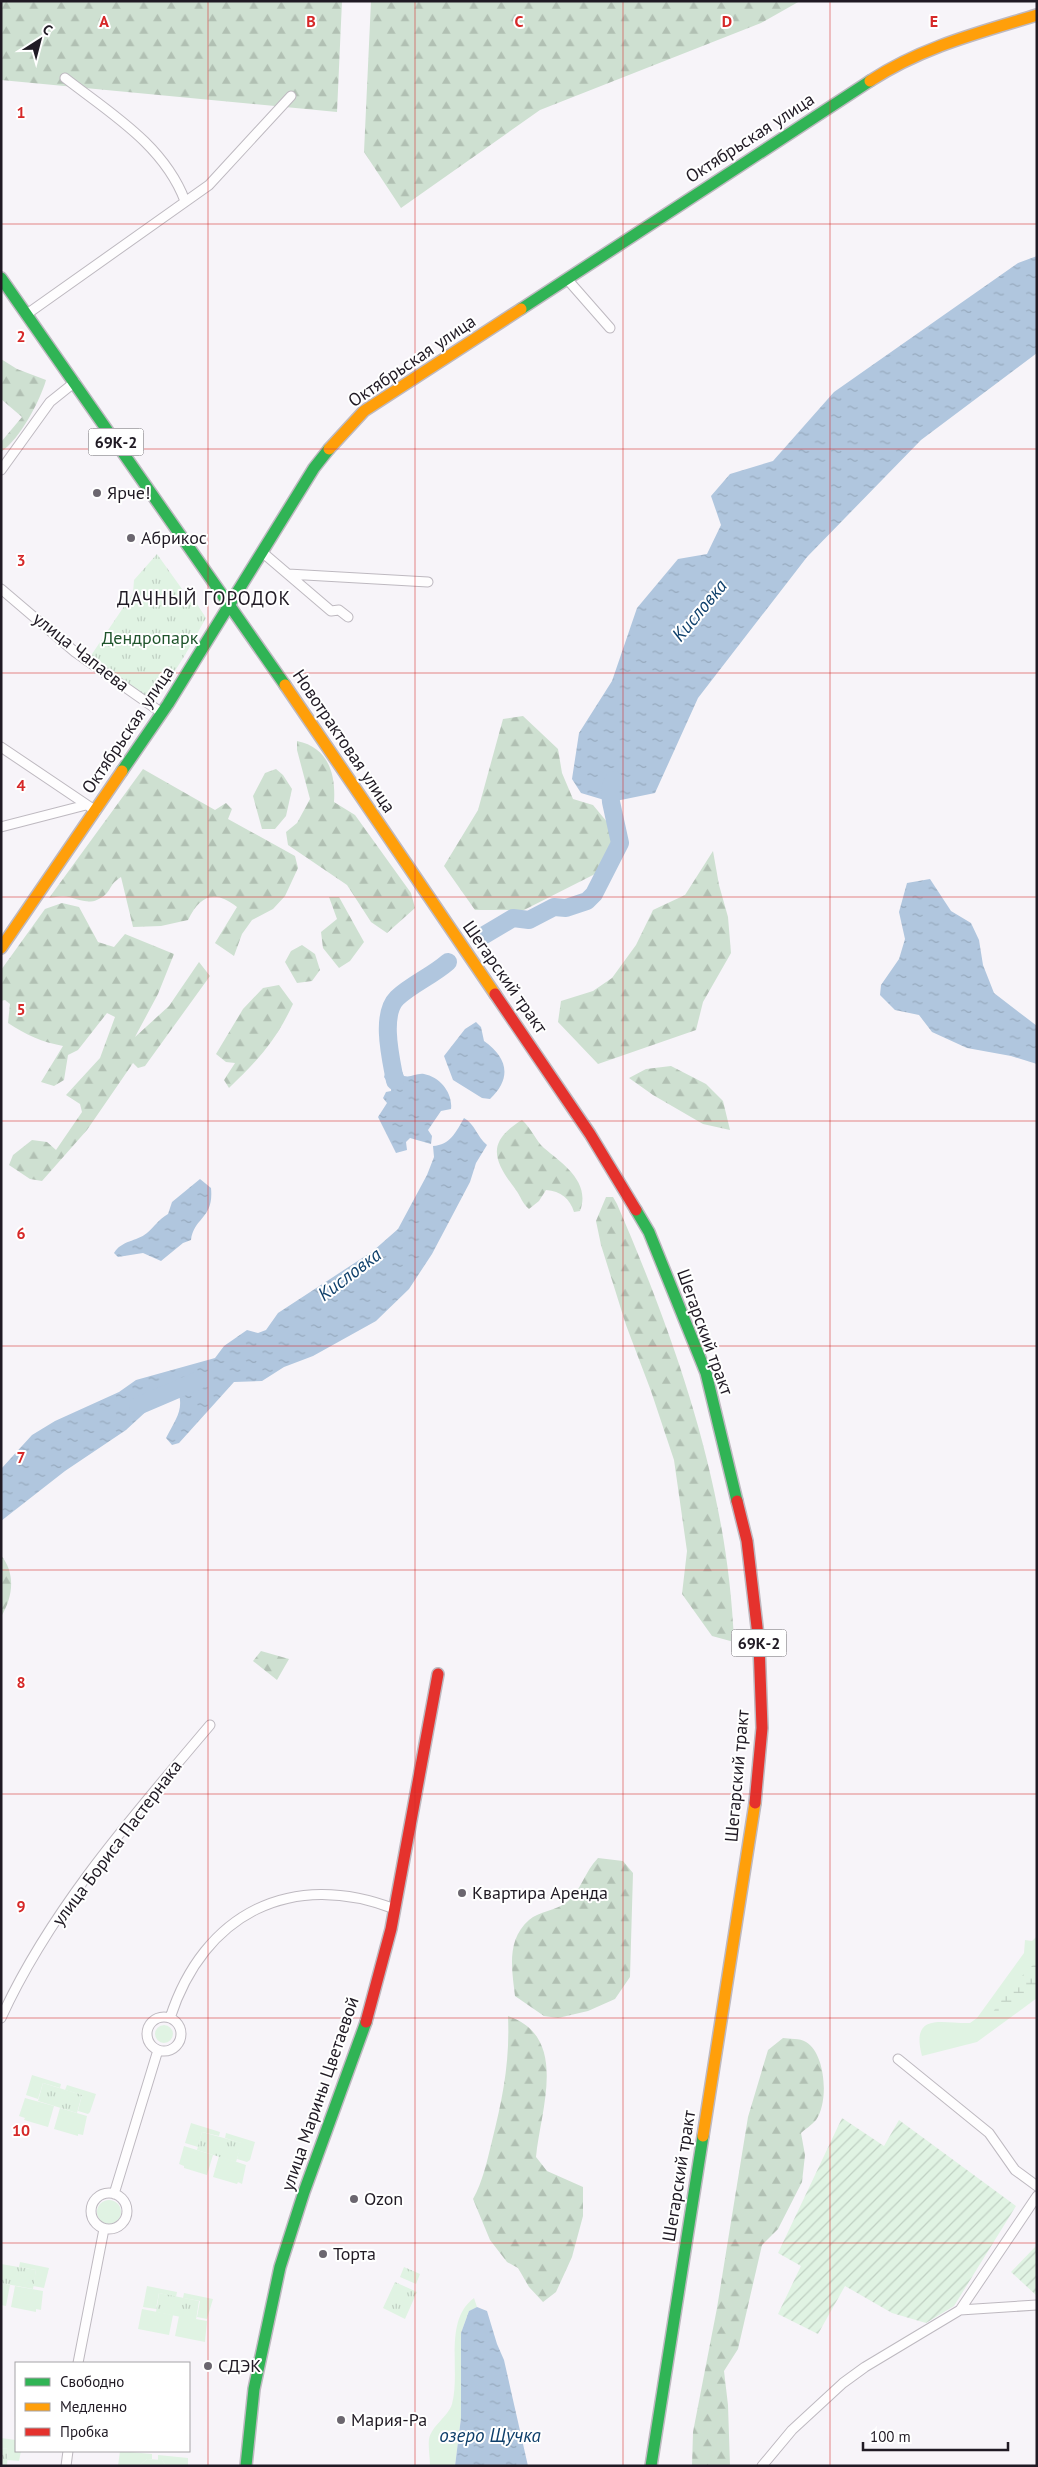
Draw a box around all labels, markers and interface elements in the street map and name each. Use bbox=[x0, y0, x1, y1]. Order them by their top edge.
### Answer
text: A bbox=[99, 11, 109, 31]
text: B bbox=[306, 11, 316, 31]
text: C bbox=[515, 11, 524, 31]
text: D bbox=[722, 11, 732, 31]
text: E bbox=[930, 11, 938, 31]
north arrow bbox=[15, 15, 65, 65]
text: С bbox=[39, 20, 56, 39]
street label: Октябрьская улица bbox=[681, 87, 818, 188]
text: 1 bbox=[16, 102, 26, 122]
street label: Октябрьская улица bbox=[344, 309, 480, 412]
text: 2 bbox=[16, 326, 26, 346]
road number: 69К-2 bbox=[88, 428, 144, 456]
place label: Ярче! bbox=[107, 481, 150, 504]
marker: Ярче! bbox=[91, 487, 103, 499]
place label: Абрикос bbox=[141, 526, 207, 549]
marker: Абрикос bbox=[125, 532, 137, 544]
text: 3 bbox=[16, 550, 26, 570]
water label: Кисловка bbox=[666, 574, 732, 646]
district label: ДАЧНЫЙ ГОРОДОК bbox=[117, 586, 291, 610]
street label: улица Чапаева bbox=[29, 607, 134, 696]
park label: Дендропарк bbox=[102, 626, 199, 649]
street label: Октябрьская улица bbox=[76, 662, 179, 798]
street label: Новотрактовая улица bbox=[288, 665, 401, 817]
text: 4 bbox=[16, 775, 26, 795]
street label: Шегарский тракт bbox=[458, 916, 553, 1038]
text: 5 bbox=[16, 999, 26, 1019]
text: 6 bbox=[16, 1223, 26, 1243]
water label: Кисловка bbox=[312, 1242, 386, 1306]
street label: Шегарский тракт bbox=[672, 1266, 739, 1399]
text: 7 bbox=[16, 1447, 26, 1467]
road number: 69К-2 bbox=[732, 1630, 786, 1656]
text: 8 bbox=[16, 1672, 26, 1692]
street label: Шегарский тракт bbox=[719, 1708, 754, 1843]
street label: улица Бориса Пастернака bbox=[47, 1755, 187, 1930]
place label: Квартира Аренда bbox=[472, 1881, 608, 1904]
marker: Квартира Аренда bbox=[456, 1887, 468, 1899]
text: 9 bbox=[16, 1896, 26, 1916]
street label: улица Марины Цветаевой bbox=[275, 1994, 364, 2194]
street label: Шегарский тракт bbox=[657, 2108, 700, 2243]
text: 10 bbox=[12, 2120, 30, 2140]
place label: Ozon bbox=[364, 2187, 403, 2210]
marker: Ozon bbox=[348, 2193, 360, 2205]
place label: Торта bbox=[333, 2242, 376, 2265]
marker: Торта bbox=[317, 2248, 329, 2260]
place label: СДЭК bbox=[218, 2354, 261, 2377]
marker: СДЭК bbox=[202, 2360, 214, 2372]
legend bbox=[15, 2362, 190, 2452]
text: Свободно bbox=[60, 2372, 124, 2391]
text: Медленно bbox=[60, 2397, 127, 2416]
place label: Мария-Ра bbox=[351, 2408, 427, 2431]
marker: Мария-Ра bbox=[335, 2414, 347, 2426]
scale bar bbox=[863, 2420, 1008, 2452]
text: Пробка bbox=[60, 2422, 109, 2441]
water label: озеро Щучка bbox=[439, 2423, 542, 2447]
text: 100 m bbox=[870, 2427, 911, 2446]

